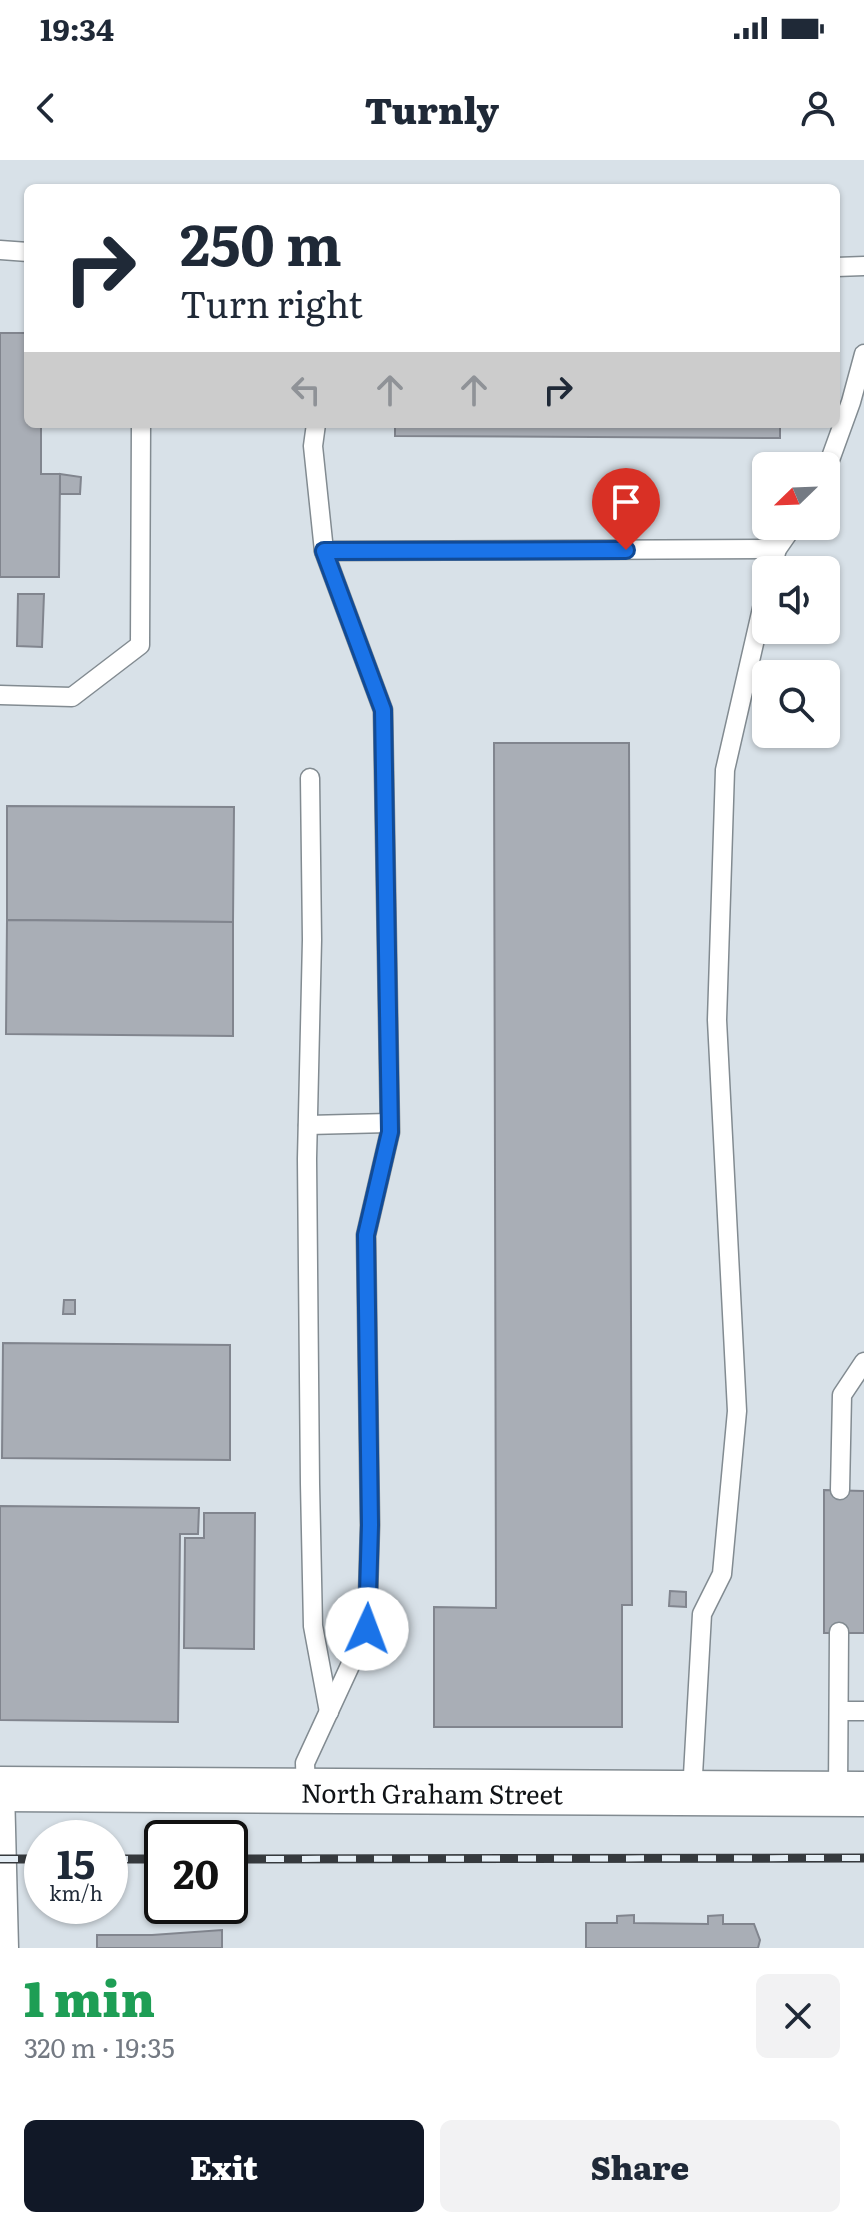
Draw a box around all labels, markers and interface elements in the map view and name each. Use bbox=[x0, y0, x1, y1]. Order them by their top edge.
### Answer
text: 19:34 bbox=[40, 6, 114, 50]
text: Turnly bbox=[365, 82, 499, 135]
icon: back bbox=[24, 86, 68, 130]
icon: person bbox=[796, 86, 840, 130]
text: 250 m bbox=[180, 200, 342, 283]
icon: right bbox=[48, 216, 152, 320]
text: Turn right bbox=[180, 276, 363, 329]
icon: left bbox=[284, 368, 328, 412]
icon: ahead bbox=[368, 368, 412, 412]
icon: ahead bbox=[452, 368, 496, 412]
icon: right bbox=[536, 368, 580, 412]
north arrow bbox=[752, 452, 840, 540]
map controls bbox=[752, 452, 840, 748]
pin bbox=[592, 468, 660, 550]
icon: arrive bbox=[604, 480, 648, 524]
button: sound bbox=[752, 556, 840, 644]
button: search bbox=[752, 660, 840, 748]
position arrow bbox=[325, 1587, 409, 1671]
street label: North Graham Street bbox=[301, 1771, 564, 1812]
speed limit sign: 20 bbox=[144, 1820, 248, 1924]
text: 15 bbox=[57, 1832, 95, 1891]
text: km/h bbox=[49, 1877, 103, 1907]
text: 1 min bbox=[24, 1961, 155, 2032]
button: close bbox=[756, 1974, 840, 2058]
text: 320 m · 19:35 bbox=[24, 2027, 175, 2066]
button: Exit bbox=[24, 2120, 424, 2212]
button: Share bbox=[440, 2120, 840, 2212]

